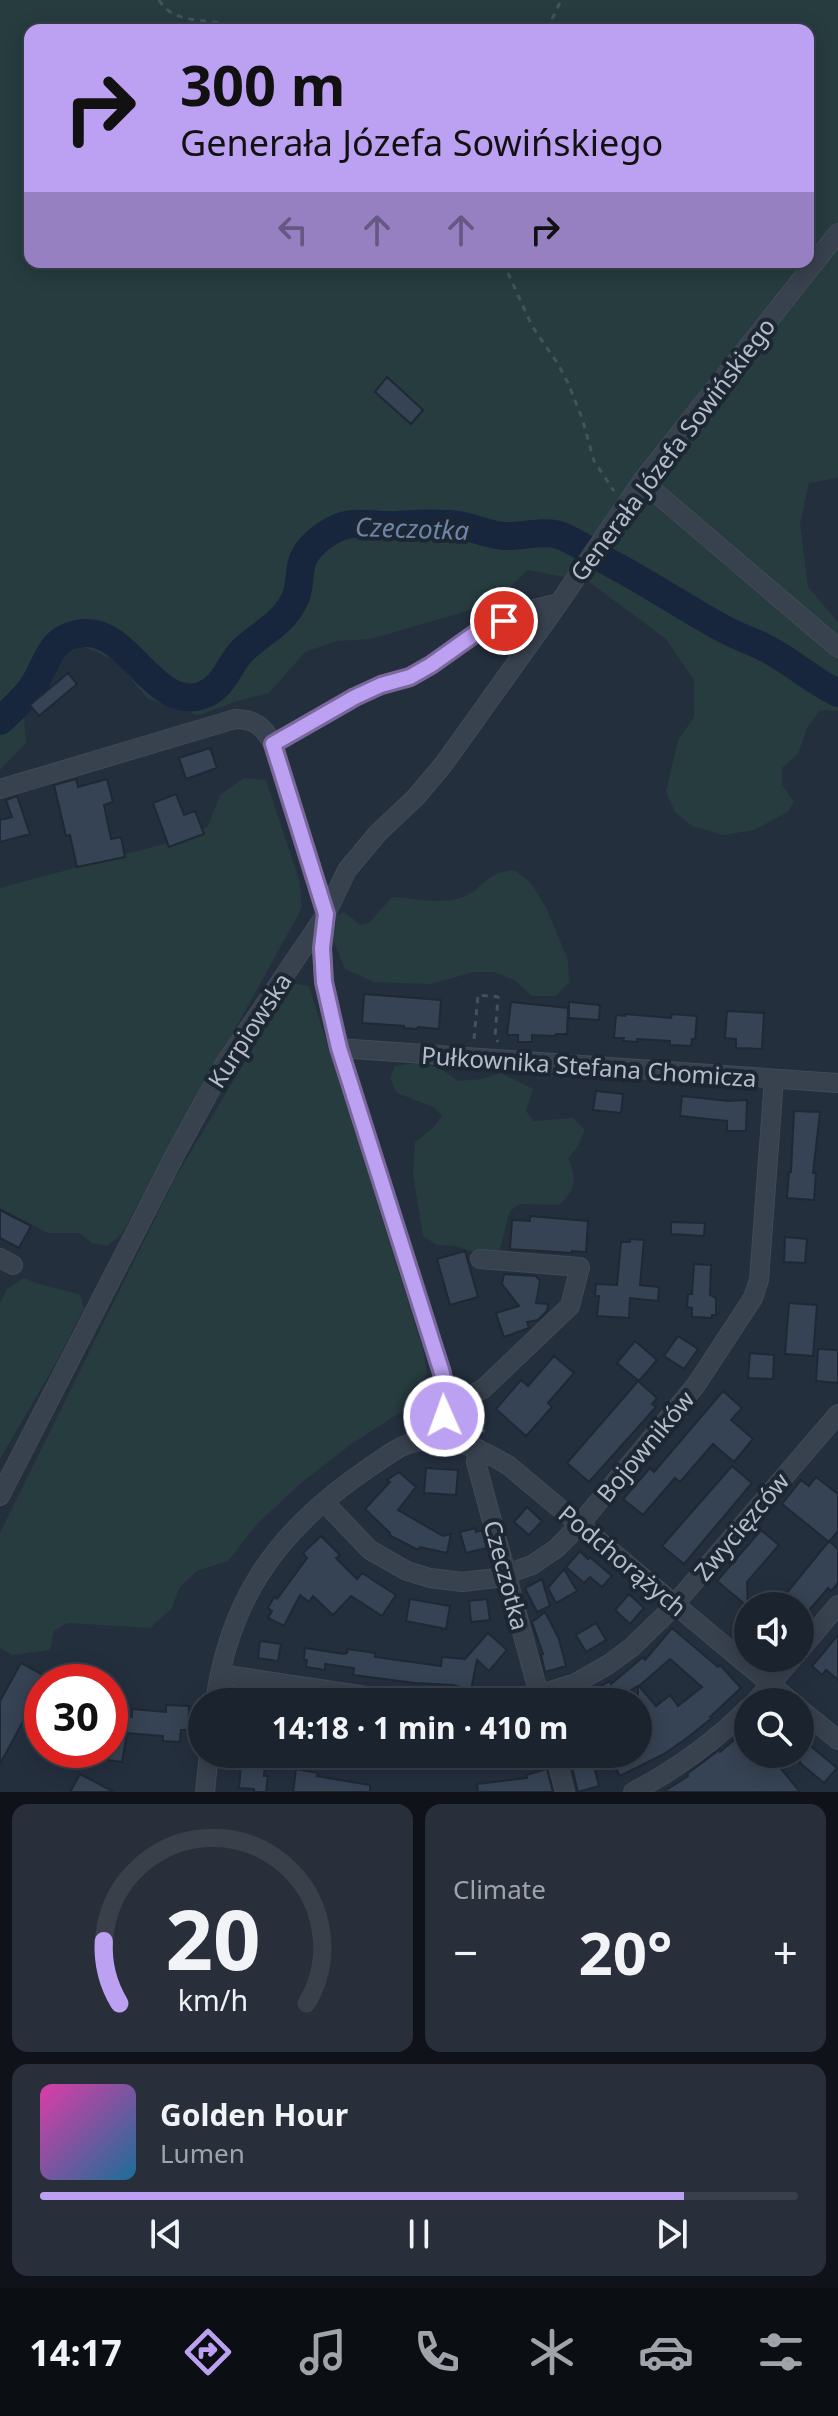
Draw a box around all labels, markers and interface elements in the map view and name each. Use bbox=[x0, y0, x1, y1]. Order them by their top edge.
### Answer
text: 300 m bbox=[180, 46, 345, 122]
icon: right bbox=[48, 56, 152, 160]
text: Generała Józefa Sowińskiego bbox=[180, 118, 663, 167]
icon: left bbox=[271, 208, 315, 252]
icon: ahead bbox=[355, 208, 399, 252]
icon: ahead bbox=[439, 208, 483, 252]
icon: right bbox=[523, 208, 567, 252]
street label: Generała Józefa Sowińskiego bbox=[562, 310, 782, 588]
water label: Czeczotka bbox=[354, 508, 470, 548]
pin bbox=[470, 587, 538, 655]
icon: arrive bbox=[482, 599, 526, 643]
street label: Kurpiowska bbox=[199, 966, 299, 1094]
street label: Pułkownika Stefana Chomicza bbox=[420, 1038, 758, 1094]
position arrow bbox=[402, 1374, 486, 1458]
street label: Bojowników bbox=[589, 1383, 701, 1509]
street label: Zwycięzców bbox=[686, 1465, 796, 1587]
street label: Podchorążych bbox=[552, 1497, 694, 1623]
street label: Czeczotka bbox=[477, 1517, 537, 1633]
map controls bbox=[734, 1592, 814, 1768]
button: sound bbox=[734, 1592, 814, 1672]
speed limit sign: 30 bbox=[24, 1664, 128, 1768]
button: search bbox=[734, 1688, 814, 1768]
text: 14:18 · 1 min · 410 m bbox=[272, 1707, 568, 1748]
text: Climate bbox=[453, 1871, 546, 1907]
text: 20 bbox=[165, 1881, 260, 1994]
text: 20° bbox=[578, 1911, 673, 1993]
text: − bbox=[453, 1922, 478, 1982]
text: + bbox=[773, 1922, 798, 1982]
text: km/h bbox=[177, 1980, 248, 2019]
text: Golden Hour bbox=[160, 2094, 348, 2135]
text: Lumen bbox=[160, 2135, 245, 2171]
icon: previous bbox=[144, 2212, 188, 2256]
icon: pause bbox=[397, 2212, 441, 2256]
icon: next bbox=[650, 2212, 694, 2256]
icon: directions bbox=[180, 2324, 236, 2380]
icon: music bbox=[295, 2324, 351, 2380]
icon: phone bbox=[409, 2324, 465, 2380]
icon: climate bbox=[524, 2324, 580, 2380]
icon: car bbox=[638, 2324, 694, 2380]
icon: filters bbox=[753, 2324, 809, 2380]
text: 14:17 bbox=[29, 2328, 122, 2377]

